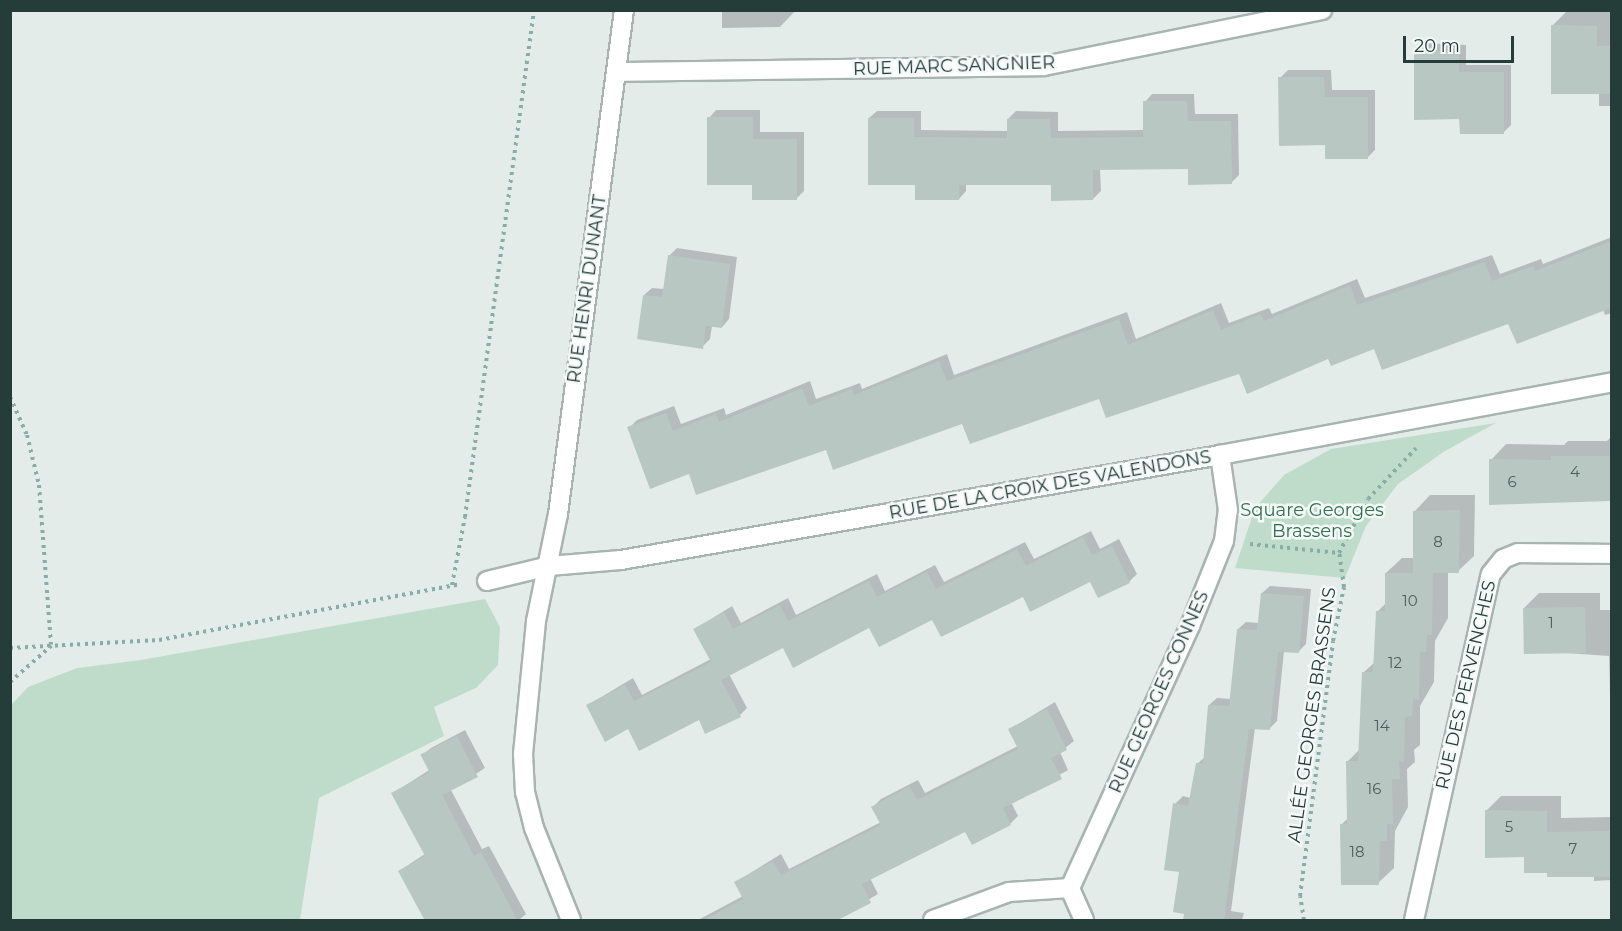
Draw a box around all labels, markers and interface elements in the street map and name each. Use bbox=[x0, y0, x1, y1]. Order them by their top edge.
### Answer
scale bar bbox=[1406, 24, 1517, 62]
text: 20 m bbox=[1414, 35, 1460, 57]
street label: RUE MARC SANGNIER bbox=[853, 52, 1055, 80]
street label: RUE HENRI DUNANT bbox=[563, 193, 611, 385]
street label: RUE DE LA CROIX DES VALENDONS bbox=[887, 446, 1213, 524]
house number: 4 bbox=[1570, 463, 1580, 481]
house number: 6 bbox=[1507, 473, 1517, 491]
park label: Square Georges Brassens bbox=[1240, 500, 1384, 542]
house number: 8 bbox=[1433, 533, 1443, 551]
street label: RUE DES PERVENCHES bbox=[1431, 578, 1501, 792]
street label: ALLÉE GEORGES BRASSENS bbox=[1283, 586, 1341, 844]
street label: RUE GEORGES CONNES bbox=[1105, 587, 1213, 797]
house number: 10 bbox=[1402, 592, 1418, 610]
house number: 1 bbox=[1548, 614, 1554, 632]
house number: 12 bbox=[1388, 654, 1402, 672]
house number: 14 bbox=[1374, 717, 1390, 735]
house number: 16 bbox=[1367, 780, 1381, 798]
house number: 5 bbox=[1505, 818, 1513, 836]
house number: 7 bbox=[1569, 840, 1577, 858]
house number: 18 bbox=[1350, 843, 1364, 861]

